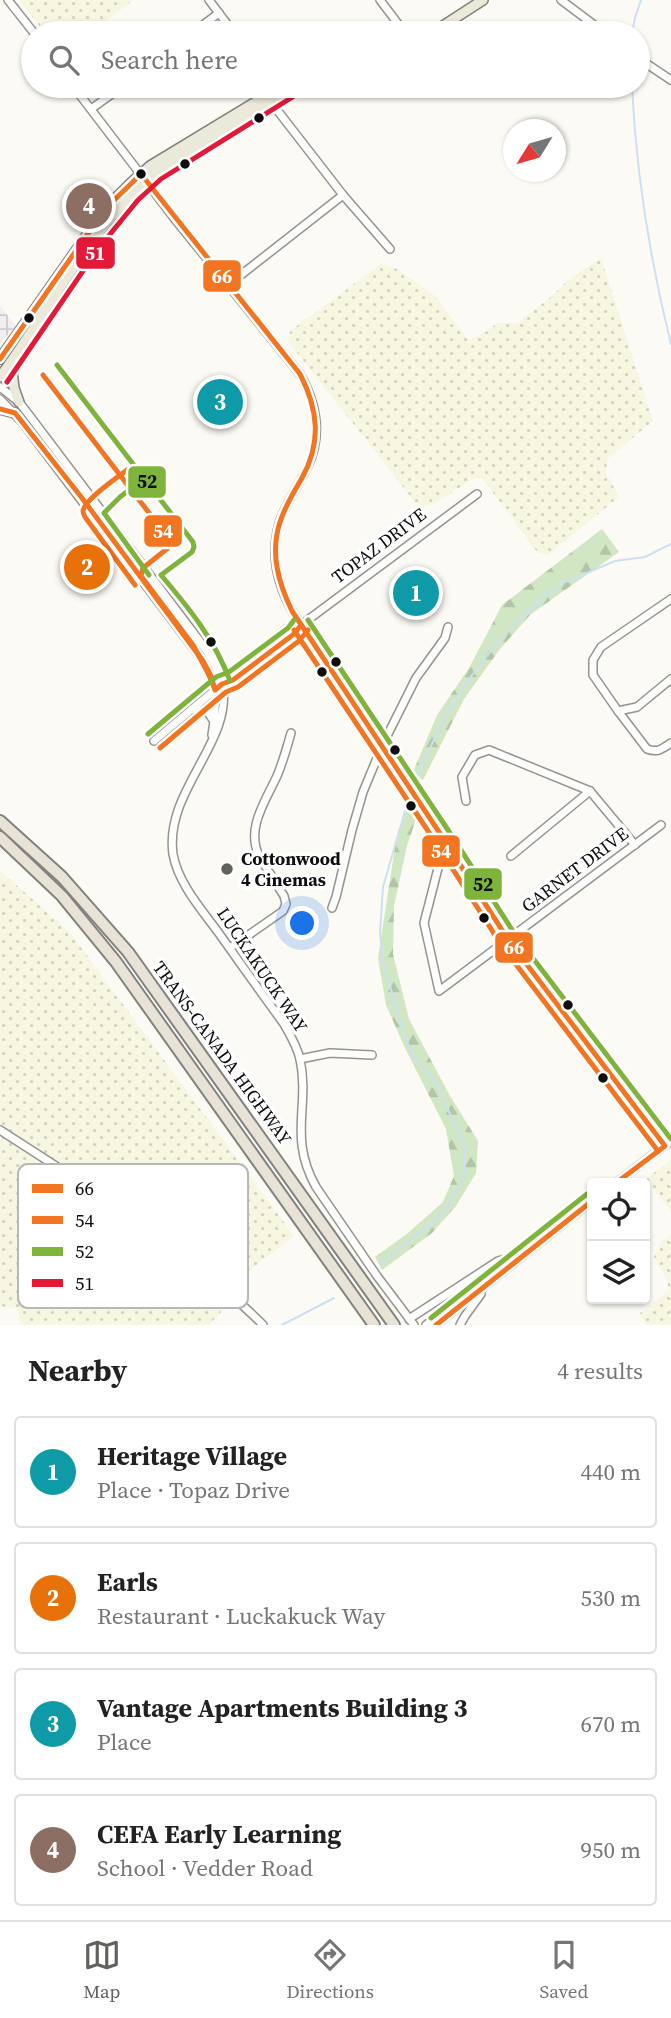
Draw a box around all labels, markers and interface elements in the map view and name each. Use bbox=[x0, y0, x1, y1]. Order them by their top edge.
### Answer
search box bbox=[21, 21, 650, 98]
icon: search bbox=[45, 41, 83, 79]
text: Search here bbox=[101, 42, 238, 78]
unlabelled marker bbox=[252, 111, 266, 125]
north arrow bbox=[503, 119, 566, 182]
unlabelled marker bbox=[178, 157, 192, 171]
unlabelled marker bbox=[134, 167, 148, 181]
pin: 4 bbox=[66, 180, 112, 232]
line badge: 51 bbox=[75, 236, 116, 270]
text: 51 bbox=[85, 240, 105, 266]
line badge: 66 bbox=[202, 259, 242, 293]
text: 66 bbox=[212, 263, 232, 289]
unlabelled marker bbox=[22, 311, 36, 325]
pin: 3 bbox=[197, 376, 243, 428]
line badge: 52 bbox=[127, 465, 167, 499]
text: 52 bbox=[137, 468, 157, 494]
street label: TOPAZ DRIVE bbox=[326, 502, 431, 589]
line badge: 54 bbox=[143, 514, 183, 548]
text: 54 bbox=[153, 518, 173, 544]
pin: 2 bbox=[64, 541, 110, 593]
pin: 1 bbox=[393, 567, 439, 619]
unlabelled marker bbox=[204, 635, 218, 649]
unlabelled marker bbox=[329, 655, 343, 669]
unlabelled marker bbox=[315, 665, 329, 679]
unlabelled marker bbox=[388, 743, 402, 757]
unlabelled marker bbox=[404, 799, 418, 813]
street label: GARNET DRIVE bbox=[516, 821, 633, 918]
line badge: 54 bbox=[421, 834, 461, 868]
text: 54 bbox=[431, 838, 451, 864]
place label: Cottonwood 4 Cinemas bbox=[241, 846, 341, 892]
marker: Cottonwood 4 Cinemas bbox=[219, 861, 235, 877]
line badge: 52 bbox=[463, 867, 503, 901]
text: 52 bbox=[473, 871, 493, 897]
street label: LUCKAKUCK WAY bbox=[211, 902, 314, 1038]
your location bbox=[285, 906, 319, 940]
unlabelled marker bbox=[477, 911, 491, 925]
line badge: 66 bbox=[494, 931, 534, 964]
text: 66 bbox=[504, 934, 524, 960]
street label: TRANS-CANADA HIGHWAY bbox=[147, 956, 298, 1150]
unlabelled marker bbox=[561, 998, 575, 1012]
unlabelled marker bbox=[596, 1071, 610, 1085]
legend bbox=[18, 1164, 248, 1308]
text: 66 bbox=[75, 1175, 94, 1201]
map controls bbox=[587, 1178, 650, 1304]
button: locate bbox=[587, 1178, 650, 1241]
text: 54 bbox=[75, 1207, 95, 1233]
text: 52 bbox=[75, 1238, 94, 1264]
button: layers bbox=[587, 1241, 650, 1304]
text: 51 bbox=[75, 1270, 94, 1296]
text: Nearby bbox=[28, 1350, 127, 1391]
text: 4 results bbox=[557, 1355, 643, 1387]
text: Heritage Village bbox=[97, 1438, 287, 1474]
text: 1 bbox=[47, 1456, 59, 1488]
text: 440 m bbox=[580, 1456, 641, 1488]
text: Place · Topaz Drive bbox=[97, 1474, 290, 1506]
text: Earls bbox=[97, 1564, 158, 1600]
text: 2 bbox=[47, 1582, 59, 1614]
text: 530 m bbox=[580, 1582, 641, 1614]
text: Restaurant · Luckakuck Way bbox=[97, 1600, 385, 1632]
text: Vantage Apartments Building 3 bbox=[97, 1690, 468, 1726]
text: 3 bbox=[47, 1708, 59, 1740]
text: 670 m bbox=[580, 1708, 641, 1740]
text: Place bbox=[97, 1726, 152, 1758]
text: CEFA Early Learning bbox=[97, 1816, 341, 1852]
text: 4 bbox=[47, 1834, 59, 1866]
text: 950 m bbox=[580, 1834, 641, 1866]
text: School · Vedder Road bbox=[97, 1852, 313, 1884]
tab: Map bbox=[83, 1936, 121, 2004]
tab: Directions bbox=[286, 1936, 374, 2004]
tab: Saved bbox=[540, 1936, 588, 2004]

